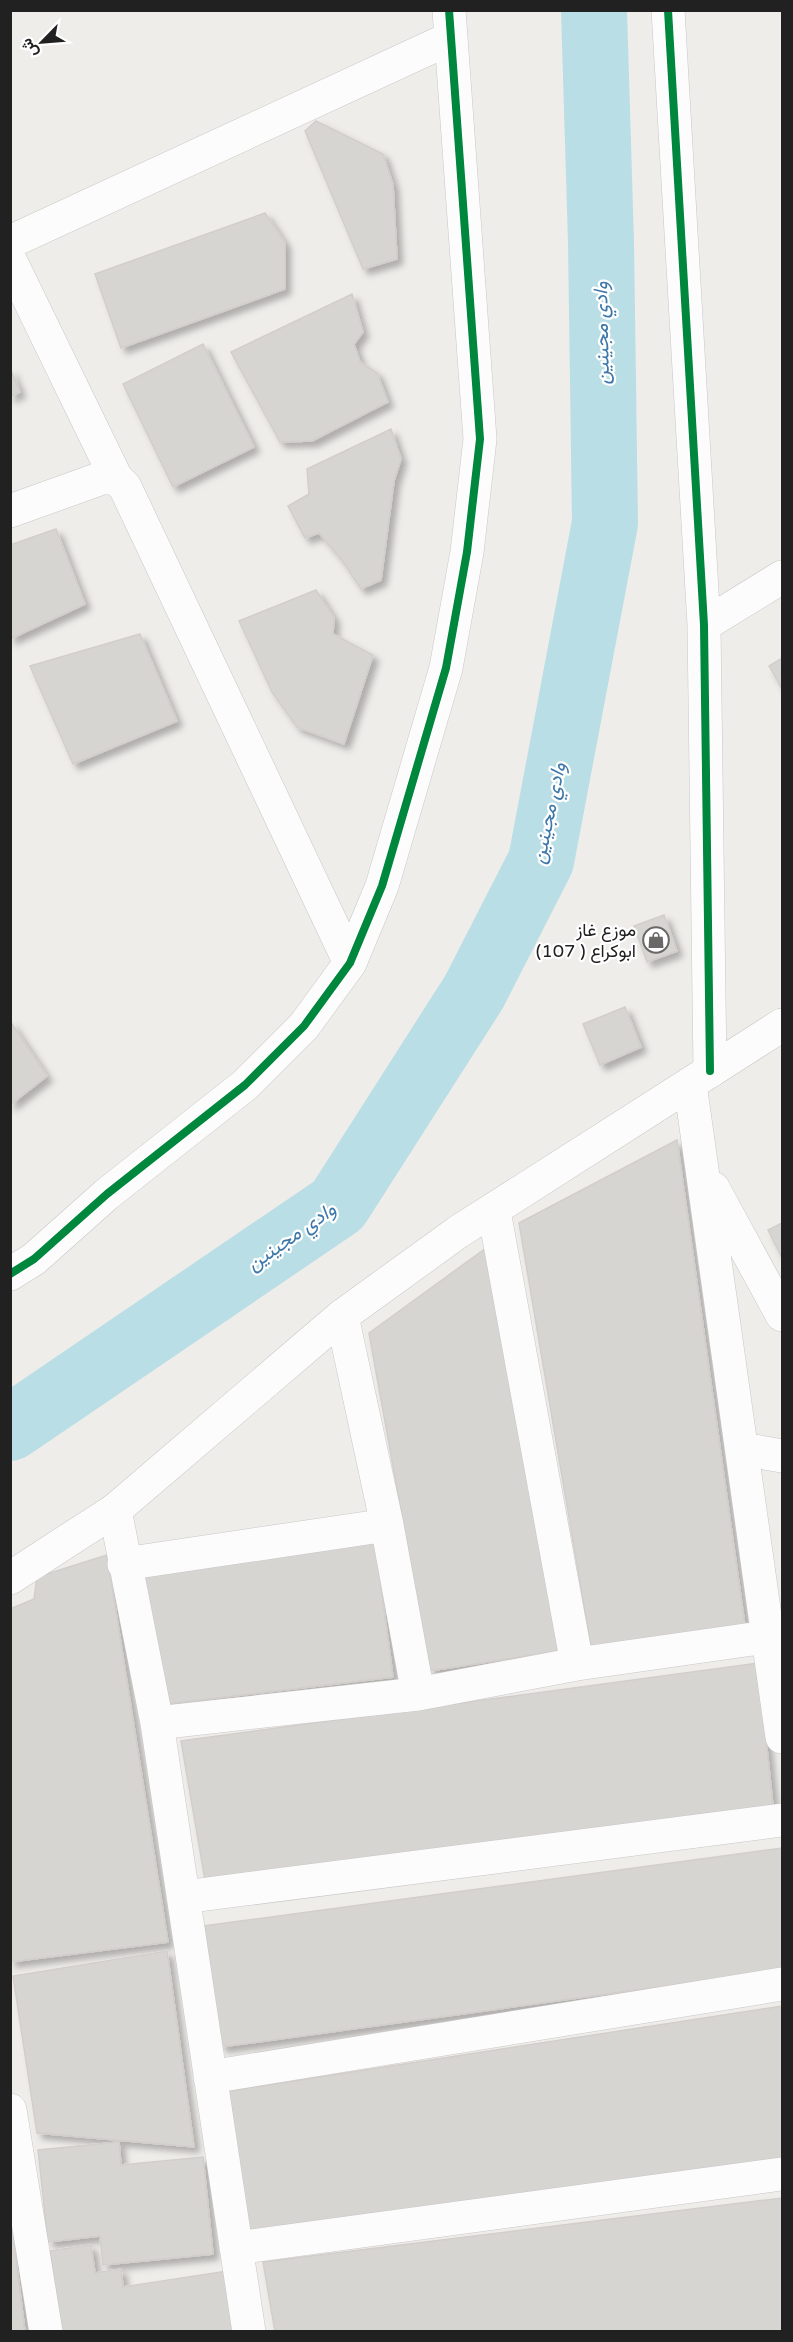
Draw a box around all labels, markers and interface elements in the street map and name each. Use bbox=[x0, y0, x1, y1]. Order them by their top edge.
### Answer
north arrow bbox=[12, 12, 72, 72]
text: ش bbox=[16, 35, 42, 61]
water label: وادي مجينين bbox=[589, 281, 618, 385]
water label: وادي مجينين bbox=[527, 760, 574, 867]
place label: موزع غاز ابوكراع ( 107) bbox=[536, 919, 636, 963]
shop icon: موزع غاز ابوكراع ( 107) bbox=[641, 925, 671, 955]
water label: وادي مجينين bbox=[242, 1197, 342, 1279]

